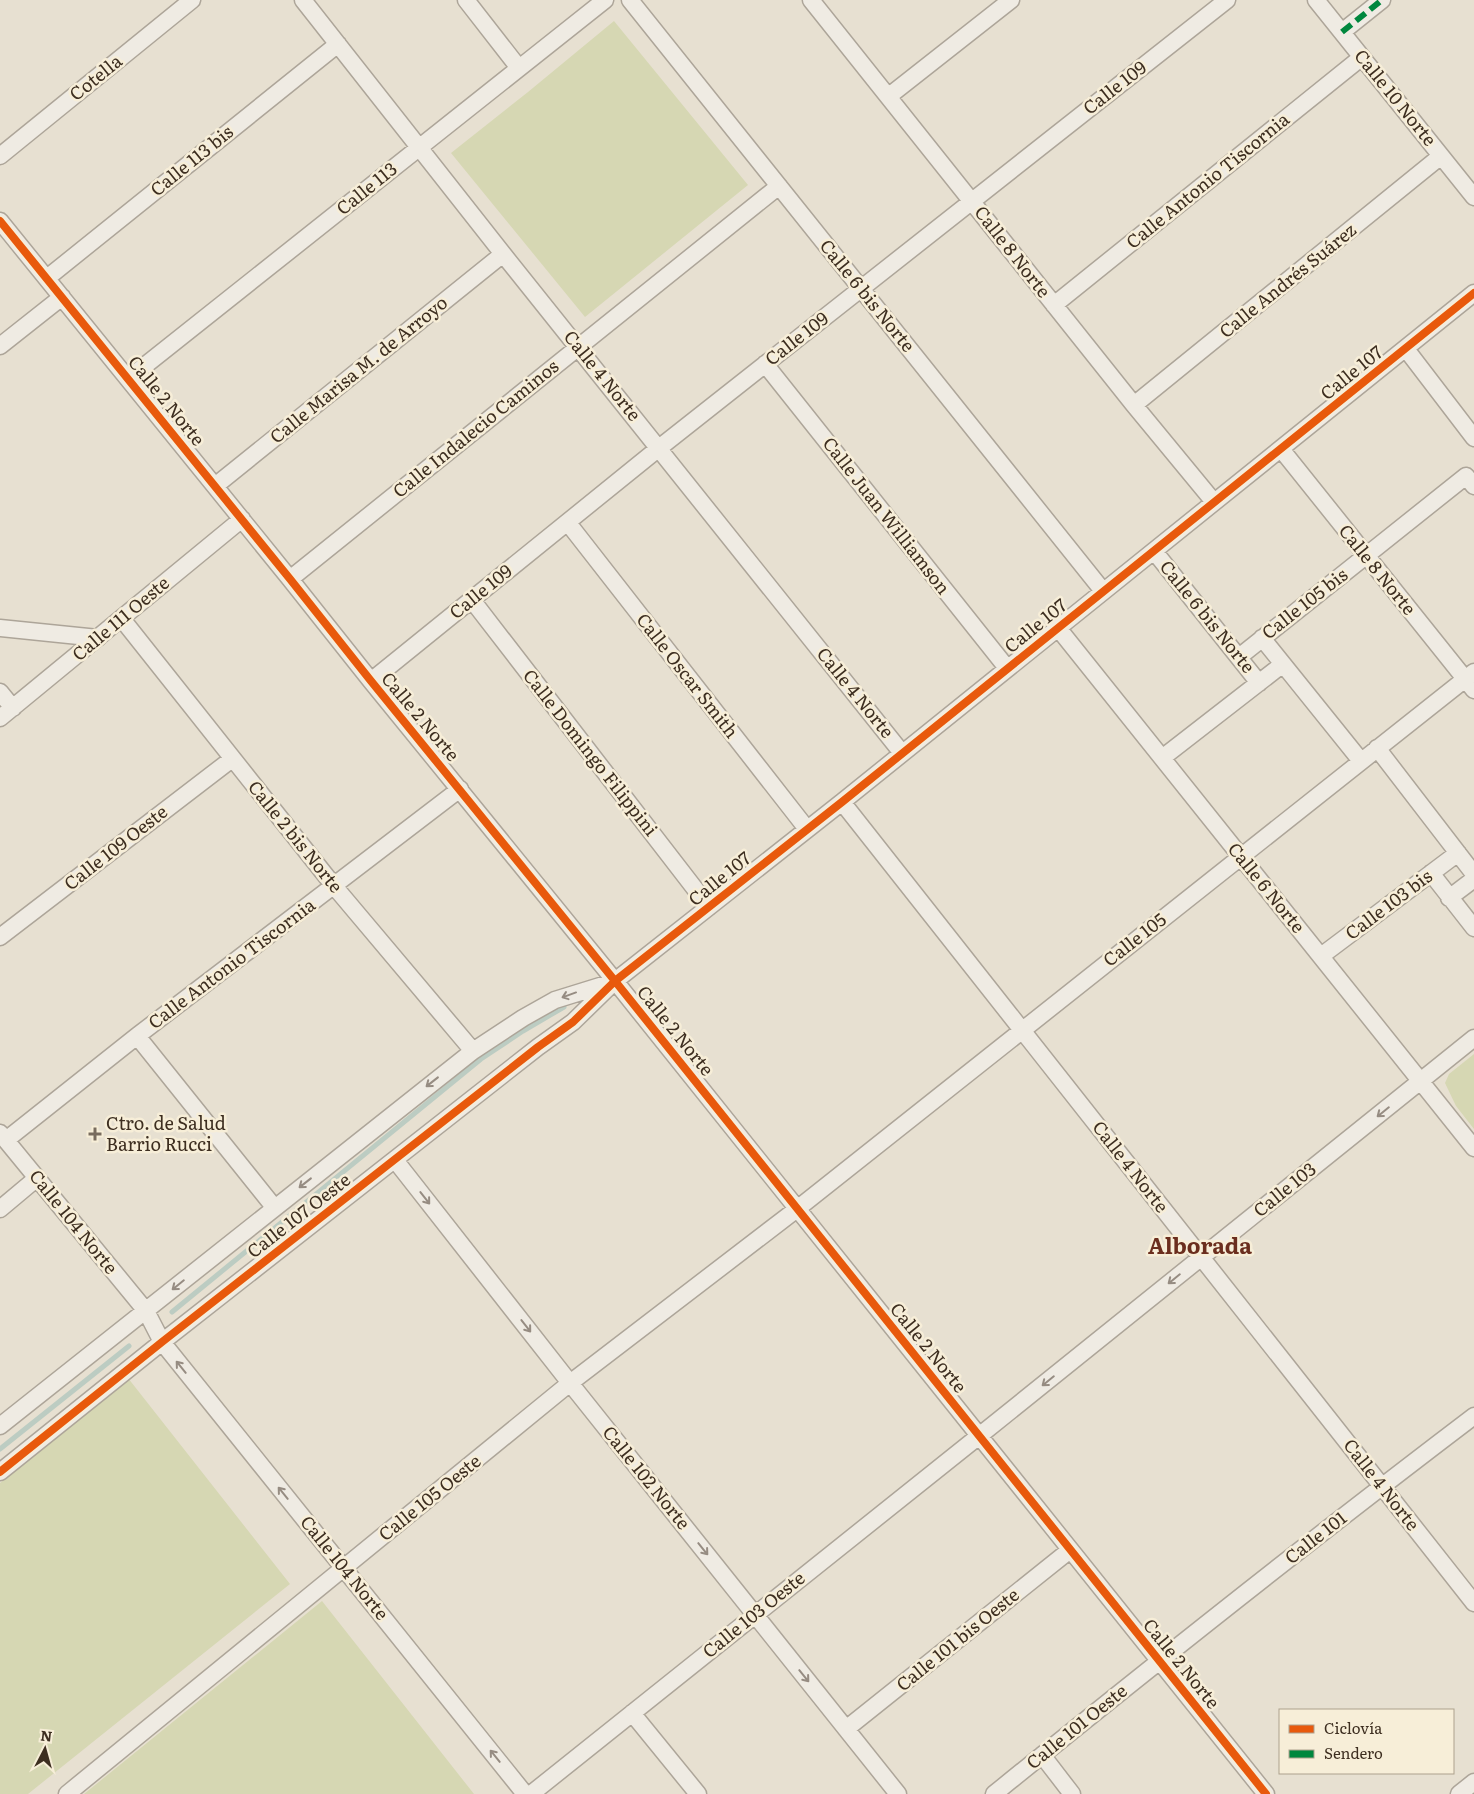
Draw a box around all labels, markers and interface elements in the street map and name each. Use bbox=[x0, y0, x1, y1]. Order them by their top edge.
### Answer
street label: Calle 10 Norte bbox=[1349, 43, 1444, 151]
street label: Cotella bbox=[63, 47, 127, 106]
street label: Calle 109 bbox=[1077, 53, 1152, 120]
street label: Calle Antonio Tiscornia bbox=[1120, 105, 1295, 254]
street label: Calle 113 bis bbox=[144, 118, 238, 202]
street label: Calle 113 bbox=[330, 155, 402, 221]
street label: Calle 8 Norte bbox=[969, 199, 1058, 303]
street label: Calle Andrés Suárez bbox=[1213, 216, 1362, 344]
street label: Calle 6 bis Norte bbox=[814, 233, 922, 357]
street label: Calle Marisa M. de Arroyo bbox=[263, 288, 453, 449]
street label: Calle 109 bbox=[759, 304, 834, 371]
street label: Calle 4 Norte bbox=[558, 324, 648, 426]
street label: Calle 107 bbox=[1314, 338, 1388, 406]
street label: Calle 2 Norte bbox=[122, 349, 212, 451]
street label: Calle Indalecio Caminos bbox=[386, 352, 564, 503]
street label: Calle Juan Williamson bbox=[817, 431, 957, 600]
street label: Calle 8 Norte bbox=[1333, 518, 1423, 620]
street label: Calle 6 bis Norte bbox=[1154, 554, 1262, 678]
street label: Calle 109 bbox=[443, 557, 517, 625]
street label: Calle 105 bis bbox=[1255, 561, 1353, 645]
street label: Calle 111 Oeste bbox=[65, 569, 175, 667]
street label: Calle 107 bbox=[998, 591, 1072, 659]
street label: Calle Oscar Smith bbox=[631, 607, 746, 743]
street label: Calle 4 Norte bbox=[811, 641, 901, 743]
street label: Calle Domingo Filippini bbox=[517, 663, 665, 841]
street label: Calle 2 Norte bbox=[376, 666, 467, 767]
street label: Calle 2 bis Norte bbox=[242, 774, 350, 898]
street label: Calle 109 Oeste bbox=[58, 798, 173, 896]
street label: Calle 6 Norte bbox=[1222, 836, 1312, 938]
street label: Calle 107 bbox=[682, 844, 756, 912]
street label: Calle 103 bis bbox=[1339, 862, 1437, 946]
street label: Calle Antonio Tiscornia bbox=[142, 891, 321, 1035]
street label: Calle 105 bbox=[1097, 905, 1171, 972]
street label: Calle 2 Norte bbox=[631, 979, 721, 1081]
one-way arrow bbox=[561, 991, 577, 1000]
one-way arrow bbox=[426, 1077, 439, 1088]
one-way arrow bbox=[1377, 1106, 1390, 1117]
place label: Ctro. de Salud Barrio Rucci bbox=[106, 1109, 226, 1157]
street label: Calle 4 Norte bbox=[1087, 1114, 1176, 1218]
marker: Ctro. de Salud Barrio Rucci bbox=[88, 1127, 102, 1141]
street label: Calle 103 bbox=[1247, 1155, 1321, 1223]
street label: Calle 104 Norte bbox=[23, 1163, 125, 1279]
street label: Calle 107 Oeste bbox=[241, 1166, 355, 1264]
one-way arrow bbox=[299, 1178, 312, 1189]
one-way arrow bbox=[420, 1192, 431, 1205]
district label: Alborada bbox=[1148, 1228, 1252, 1261]
one-way arrow bbox=[1168, 1274, 1181, 1285]
one-way arrow bbox=[172, 1279, 185, 1290]
street label: Calle 2 Norte bbox=[884, 1296, 974, 1398]
one-way arrow bbox=[520, 1319, 531, 1332]
one-way arrow bbox=[176, 1361, 187, 1374]
one-way arrow bbox=[1042, 1376, 1055, 1387]
street label: Calle 102 Norte bbox=[597, 1419, 698, 1535]
street label: Calle 4 Norte bbox=[1338, 1432, 1427, 1536]
street label: Calle 105 Oeste bbox=[372, 1447, 486, 1547]
one-way arrow bbox=[278, 1487, 289, 1500]
street label: Calle 101 bbox=[1278, 1504, 1352, 1570]
street label: Calle 104 Norte bbox=[294, 1509, 396, 1625]
one-way arrow bbox=[697, 1542, 708, 1555]
street label: Calle 103 Oeste bbox=[696, 1564, 810, 1664]
street label: Calle 101 bis Oeste bbox=[890, 1581, 1024, 1697]
street label: Calle 2 Norte bbox=[1137, 1612, 1227, 1714]
one-way arrow bbox=[799, 1669, 810, 1682]
street label: Calle 101 Oeste bbox=[1020, 1677, 1132, 1775]
legend bbox=[1279, 1709, 1454, 1774]
text: Ciclovía bbox=[1324, 1716, 1383, 1739]
north arrow bbox=[20, 1724, 70, 1774]
text: N bbox=[40, 1725, 54, 1746]
text: Sendero bbox=[1324, 1741, 1383, 1764]
one-way arrow bbox=[489, 1750, 500, 1763]

